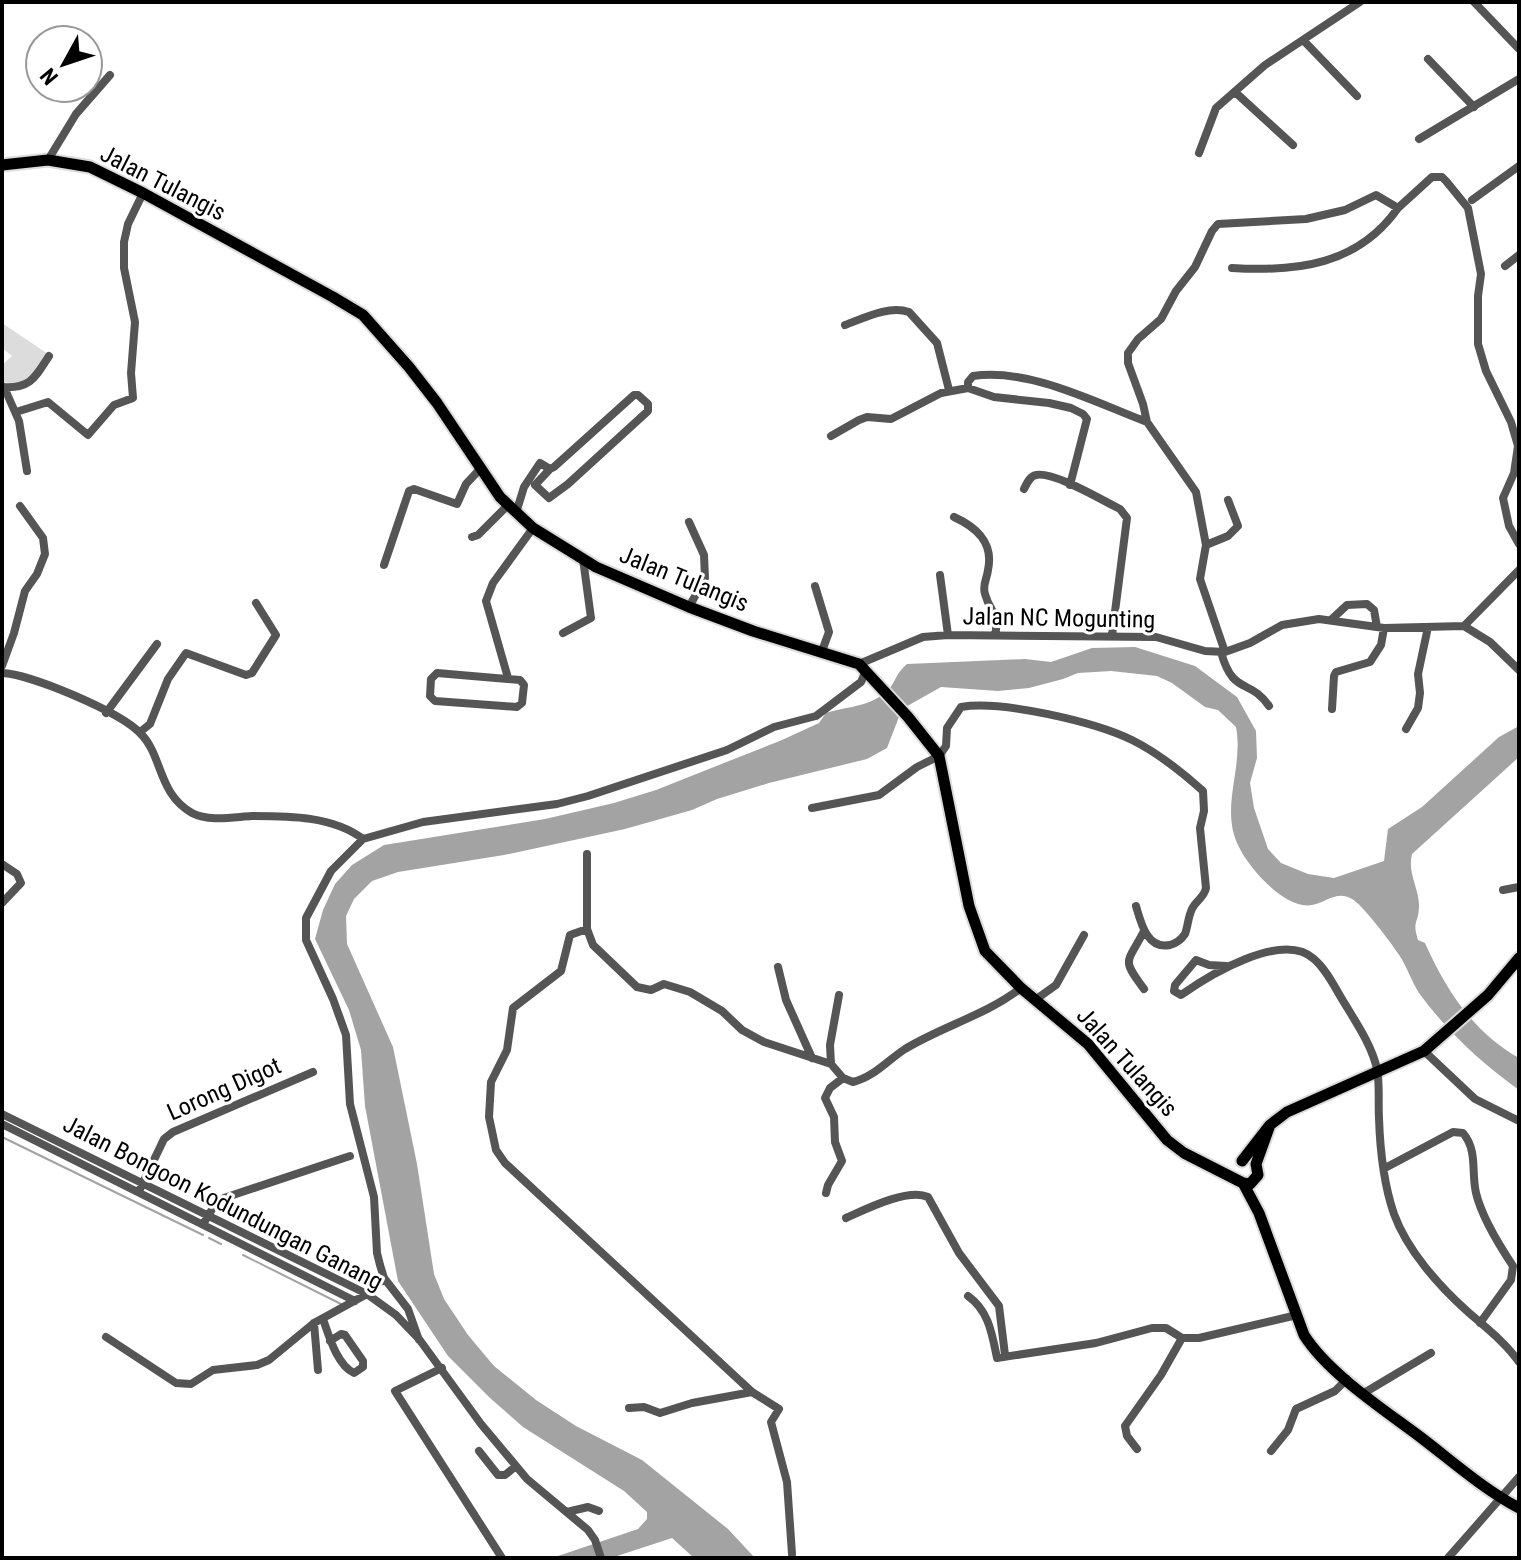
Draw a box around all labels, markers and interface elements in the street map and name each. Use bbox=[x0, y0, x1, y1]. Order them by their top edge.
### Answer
north arrow bbox=[24, 24, 104, 104]
text: N bbox=[35, 63, 63, 90]
street label: Jalan Tulangis bbox=[96, 140, 230, 226]
street label: Jalan Tulangis bbox=[615, 540, 753, 618]
street label: Jalan NC Mogunting bbox=[963, 602, 1155, 634]
street label: Jalan Tulangis bbox=[1071, 1002, 1183, 1122]
street label: Lorong Digot bbox=[163, 1051, 285, 1127]
street label: Jalan Bongoon Kodundungan Ganang bbox=[59, 1110, 387, 1296]

